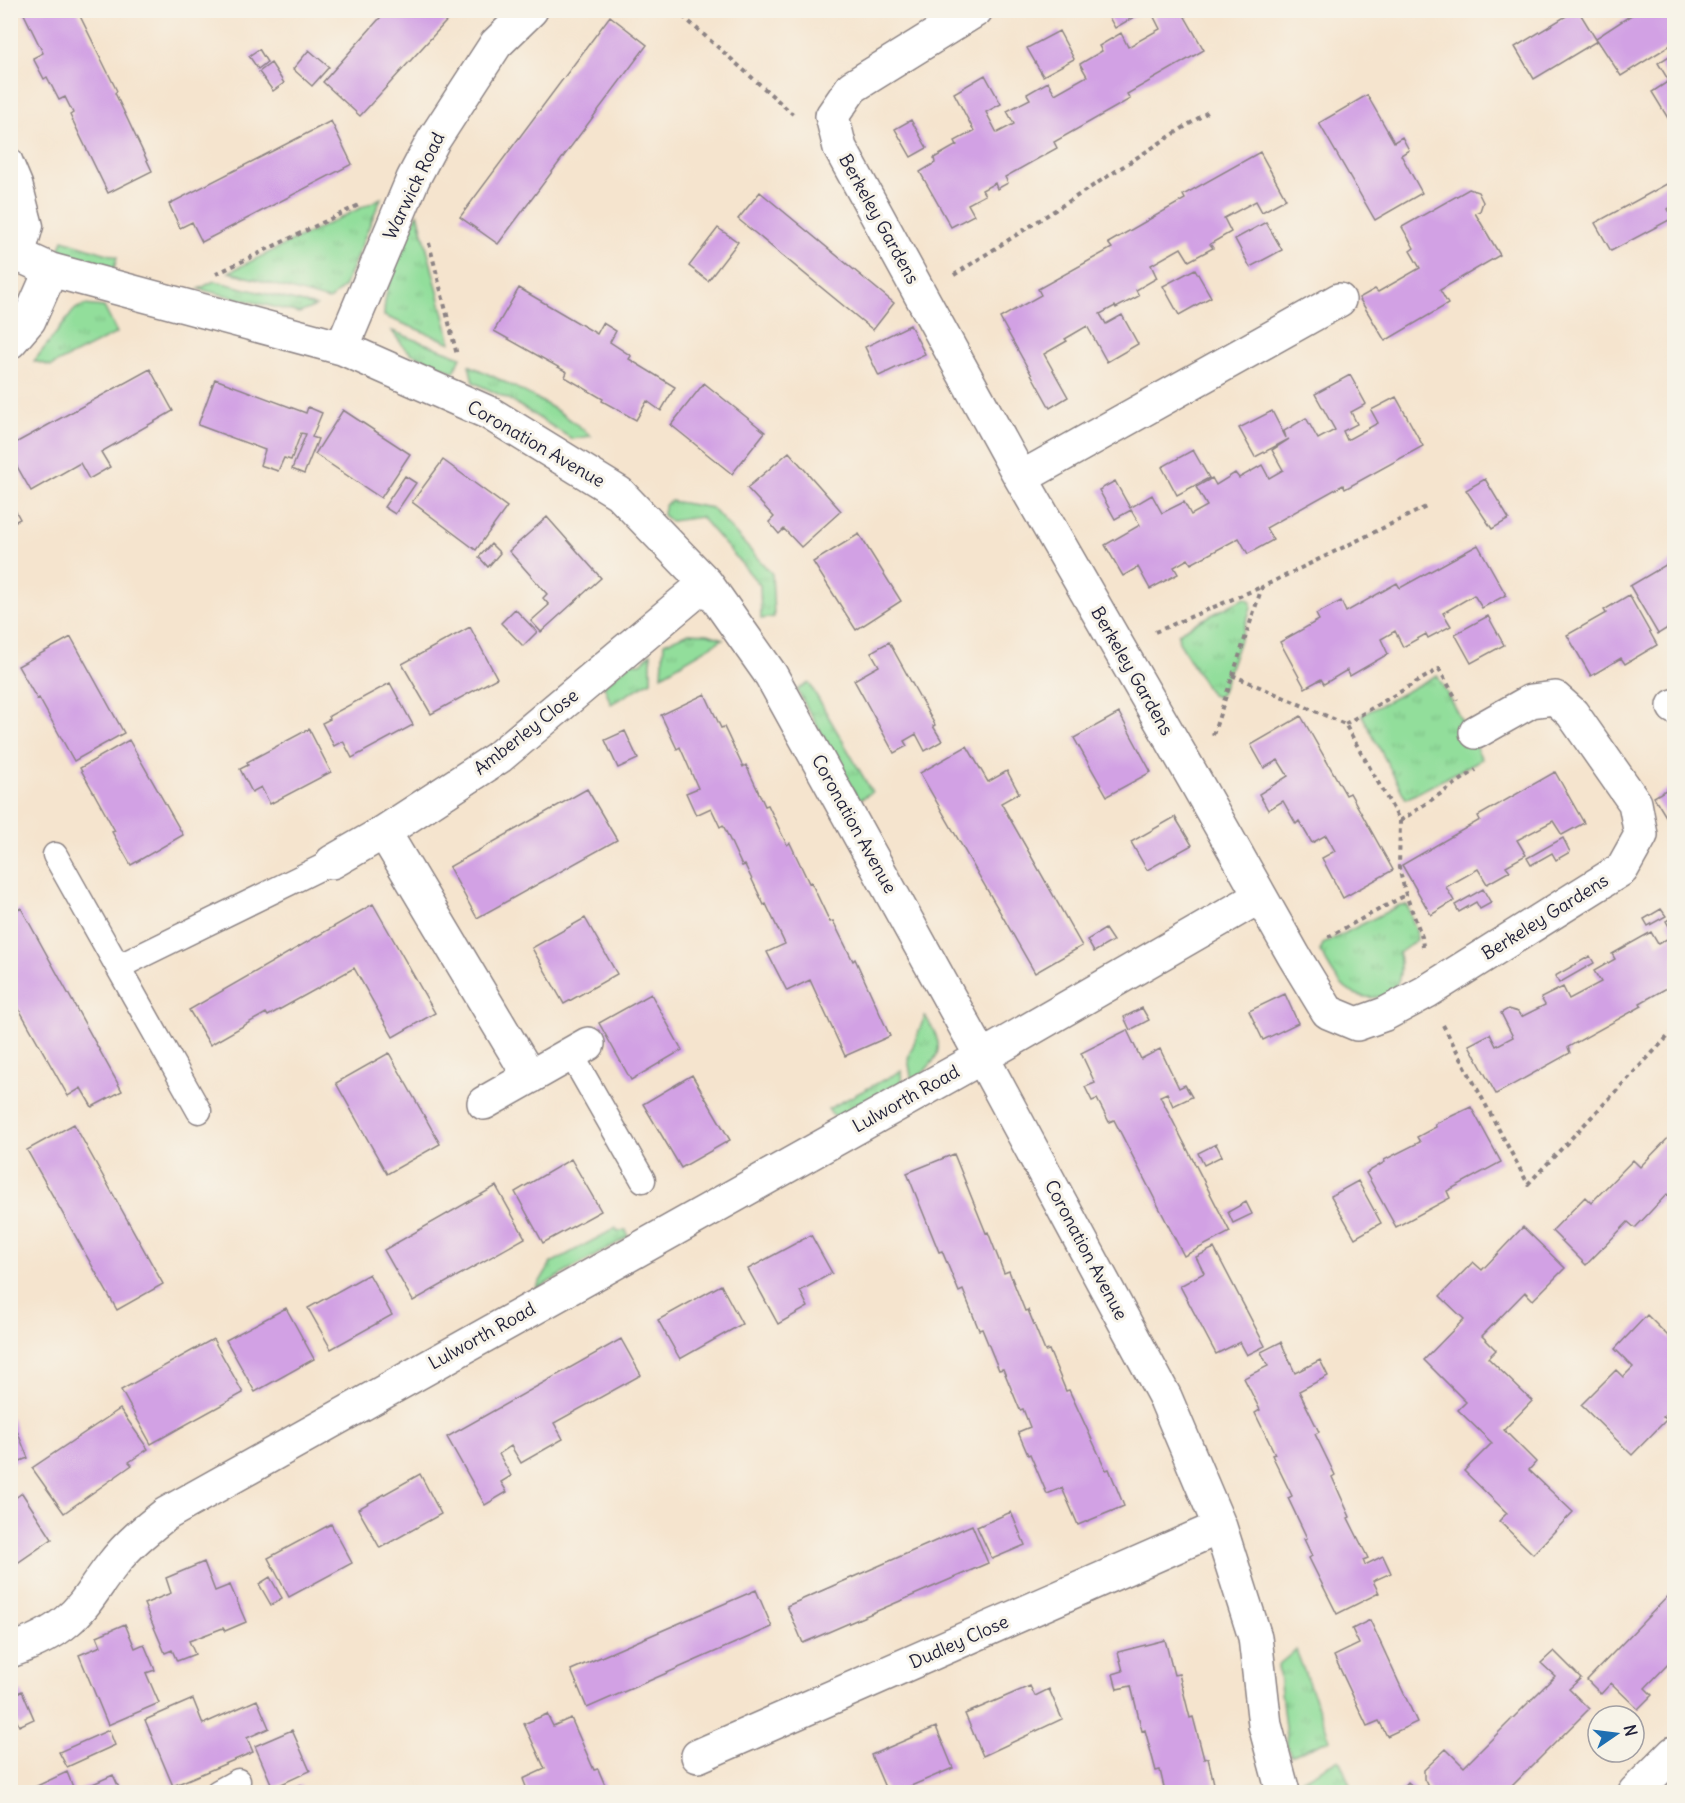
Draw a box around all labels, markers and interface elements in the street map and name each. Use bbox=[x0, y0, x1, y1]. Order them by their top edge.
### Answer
street label: Warwick Road bbox=[378, 128, 450, 243]
street label: Berkeley Gardens bbox=[834, 150, 925, 288]
street label: Coronation Avenue bbox=[463, 395, 609, 492]
street label: Berkeley Gardens bbox=[1086, 602, 1179, 739]
street label: Amberley Close bbox=[469, 684, 583, 780]
street label: Coronation Avenue bbox=[807, 750, 902, 897]
street label: Berkeley Gardens bbox=[1477, 868, 1612, 965]
street label: Lulworth Road bbox=[848, 1060, 964, 1137]
street label: Coronation Avenue bbox=[1040, 1176, 1133, 1324]
street label: Lulworth Road bbox=[424, 1297, 540, 1374]
street label: Dudley Close bbox=[906, 1609, 1012, 1674]
north arrow bbox=[1586, 1704, 1646, 1764]
text: N bbox=[1620, 1723, 1642, 1738]

